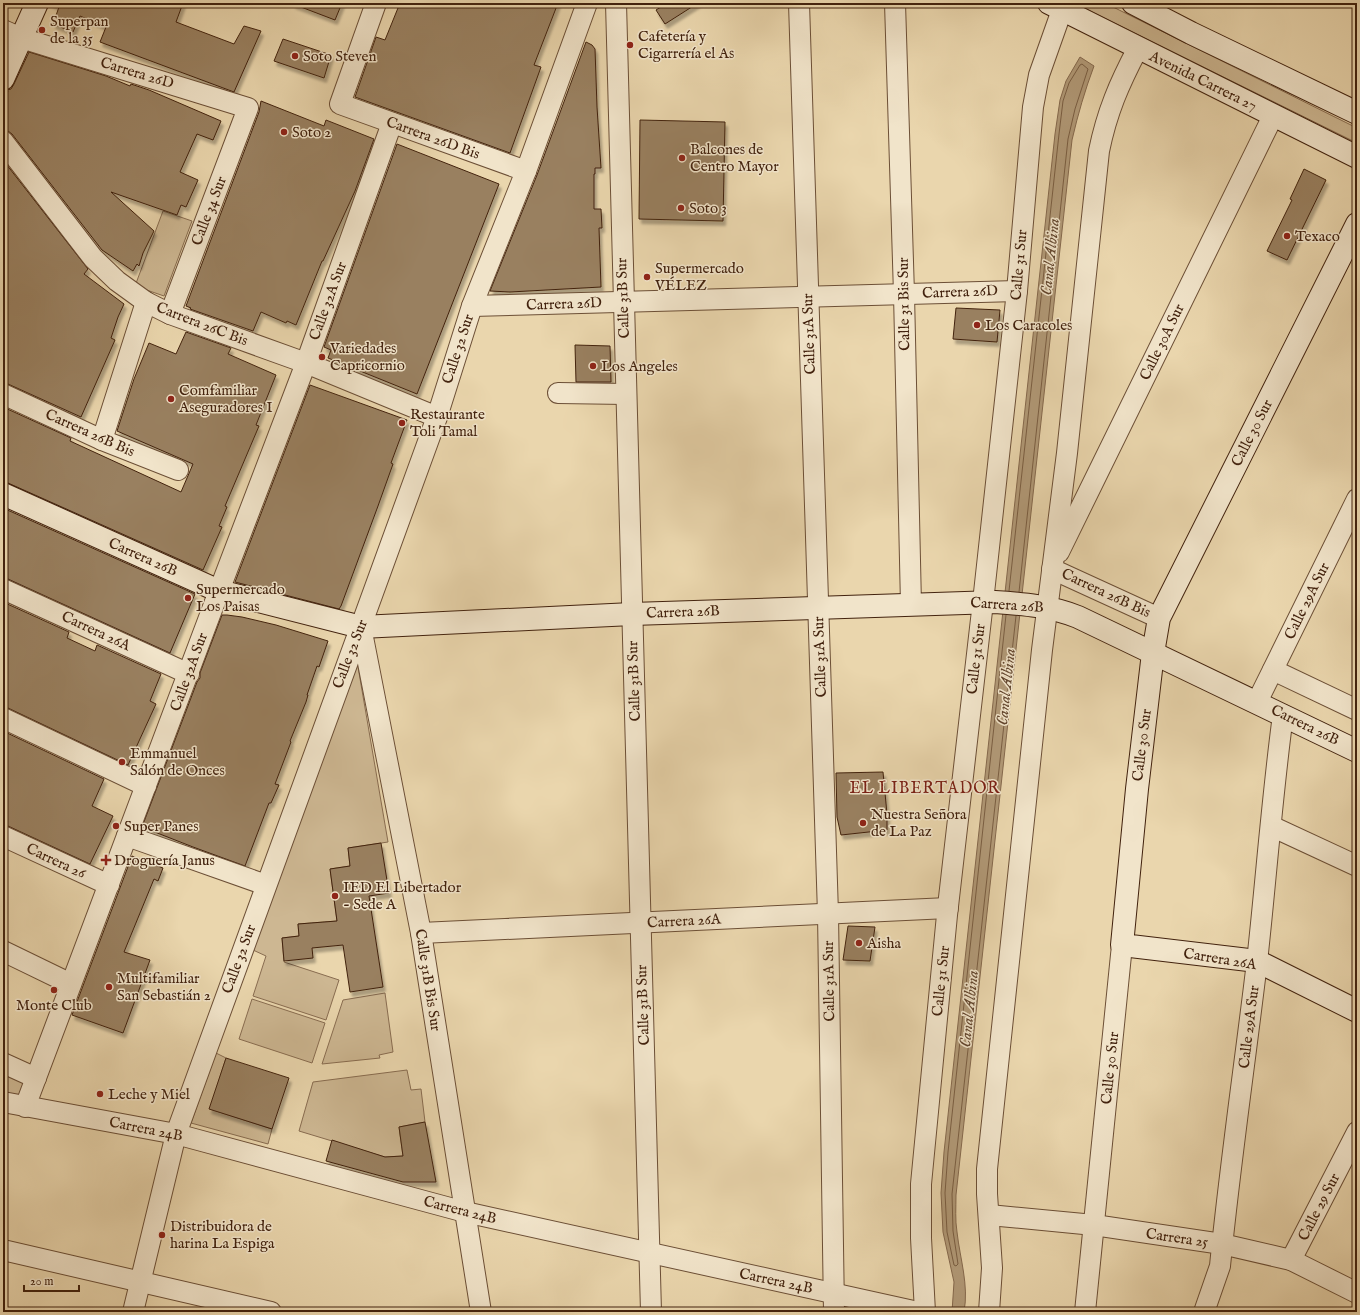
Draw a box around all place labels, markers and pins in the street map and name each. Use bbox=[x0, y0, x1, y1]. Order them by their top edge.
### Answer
place label: Superpan de la 35 bbox=[50, 12, 109, 48]
marker: Superpan de la 35 bbox=[37, 25, 47, 35]
place label: Cafetería y Cigarrería el As bbox=[638, 27, 734, 63]
marker: Cafetería y Cigarrería el As bbox=[625, 40, 635, 50]
place label: Soto Steven bbox=[303, 47, 376, 66]
marker: Soto Steven bbox=[290, 51, 300, 61]
place label: Soto 2 bbox=[292, 123, 331, 142]
marker: Soto 2 bbox=[279, 127, 289, 137]
place label: Balcones de Centro Mayor bbox=[690, 140, 779, 176]
marker: Balcones de Centro Mayor bbox=[677, 153, 687, 163]
place label: Soto 3 bbox=[689, 199, 727, 218]
marker: Soto 3 bbox=[676, 203, 686, 213]
place label: Texaco bbox=[1295, 227, 1340, 246]
marker: Texaco bbox=[1282, 231, 1292, 241]
place label: Supermercado VÉLEZ bbox=[654, 259, 744, 295]
marker: Supermercado VÉLEZ bbox=[642, 272, 652, 282]
place label: Los Caracoles bbox=[985, 316, 1072, 335]
marker: Los Caracoles bbox=[972, 320, 982, 330]
place label: Variedades Capricornio bbox=[329, 339, 405, 375]
marker: Variedades Capricornio bbox=[317, 352, 327, 362]
place label: Los Angeles bbox=[601, 357, 678, 376]
marker: Los Angeles bbox=[588, 361, 598, 371]
place label: Comfamiliar Aseguradores I bbox=[178, 381, 273, 417]
marker: Comfamiliar Aseguradores I bbox=[166, 394, 176, 404]
place label: Restaurante Toli Tamal bbox=[410, 405, 485, 441]
marker: Restaurante Toli Tamal bbox=[397, 418, 407, 428]
place label: Supermercado Los Paisas bbox=[196, 580, 285, 616]
marker: Supermercado Los Paisas bbox=[183, 593, 193, 603]
place label: Emmanuel Salón de Onces bbox=[130, 744, 225, 780]
marker: Emmanuel Salón de Onces bbox=[117, 757, 127, 767]
place label: Nuestra Señora de La Paz bbox=[871, 805, 967, 841]
place label: Super Panes bbox=[124, 817, 198, 836]
marker: Nuestra Señora de La Paz bbox=[858, 818, 868, 828]
marker: Super Panes bbox=[111, 821, 121, 831]
place label: Droguería Janus bbox=[114, 851, 215, 870]
marker: Droguería Janus bbox=[101, 855, 111, 865]
place label: IED El Libertador - Sede A bbox=[343, 878, 462, 914]
marker: IED El Libertador - Sede A bbox=[330, 891, 340, 901]
place label: Aisha bbox=[866, 934, 901, 953]
marker: Aisha bbox=[854, 938, 864, 948]
place label: Multifamiliar San Sebastián 2 bbox=[117, 969, 211, 1005]
marker: Multifamiliar San Sebastián 2 bbox=[104, 982, 114, 992]
marker: Monte Club bbox=[49, 985, 59, 995]
place label: Monte Club bbox=[16, 996, 92, 1015]
place label: Leche y Miel bbox=[108, 1085, 191, 1104]
marker: Leche y Miel bbox=[95, 1089, 105, 1099]
place label: Distribuidora de harina La Espiga bbox=[170, 1217, 275, 1253]
marker: Distribuidora de harina La Espiga bbox=[157, 1230, 167, 1240]

